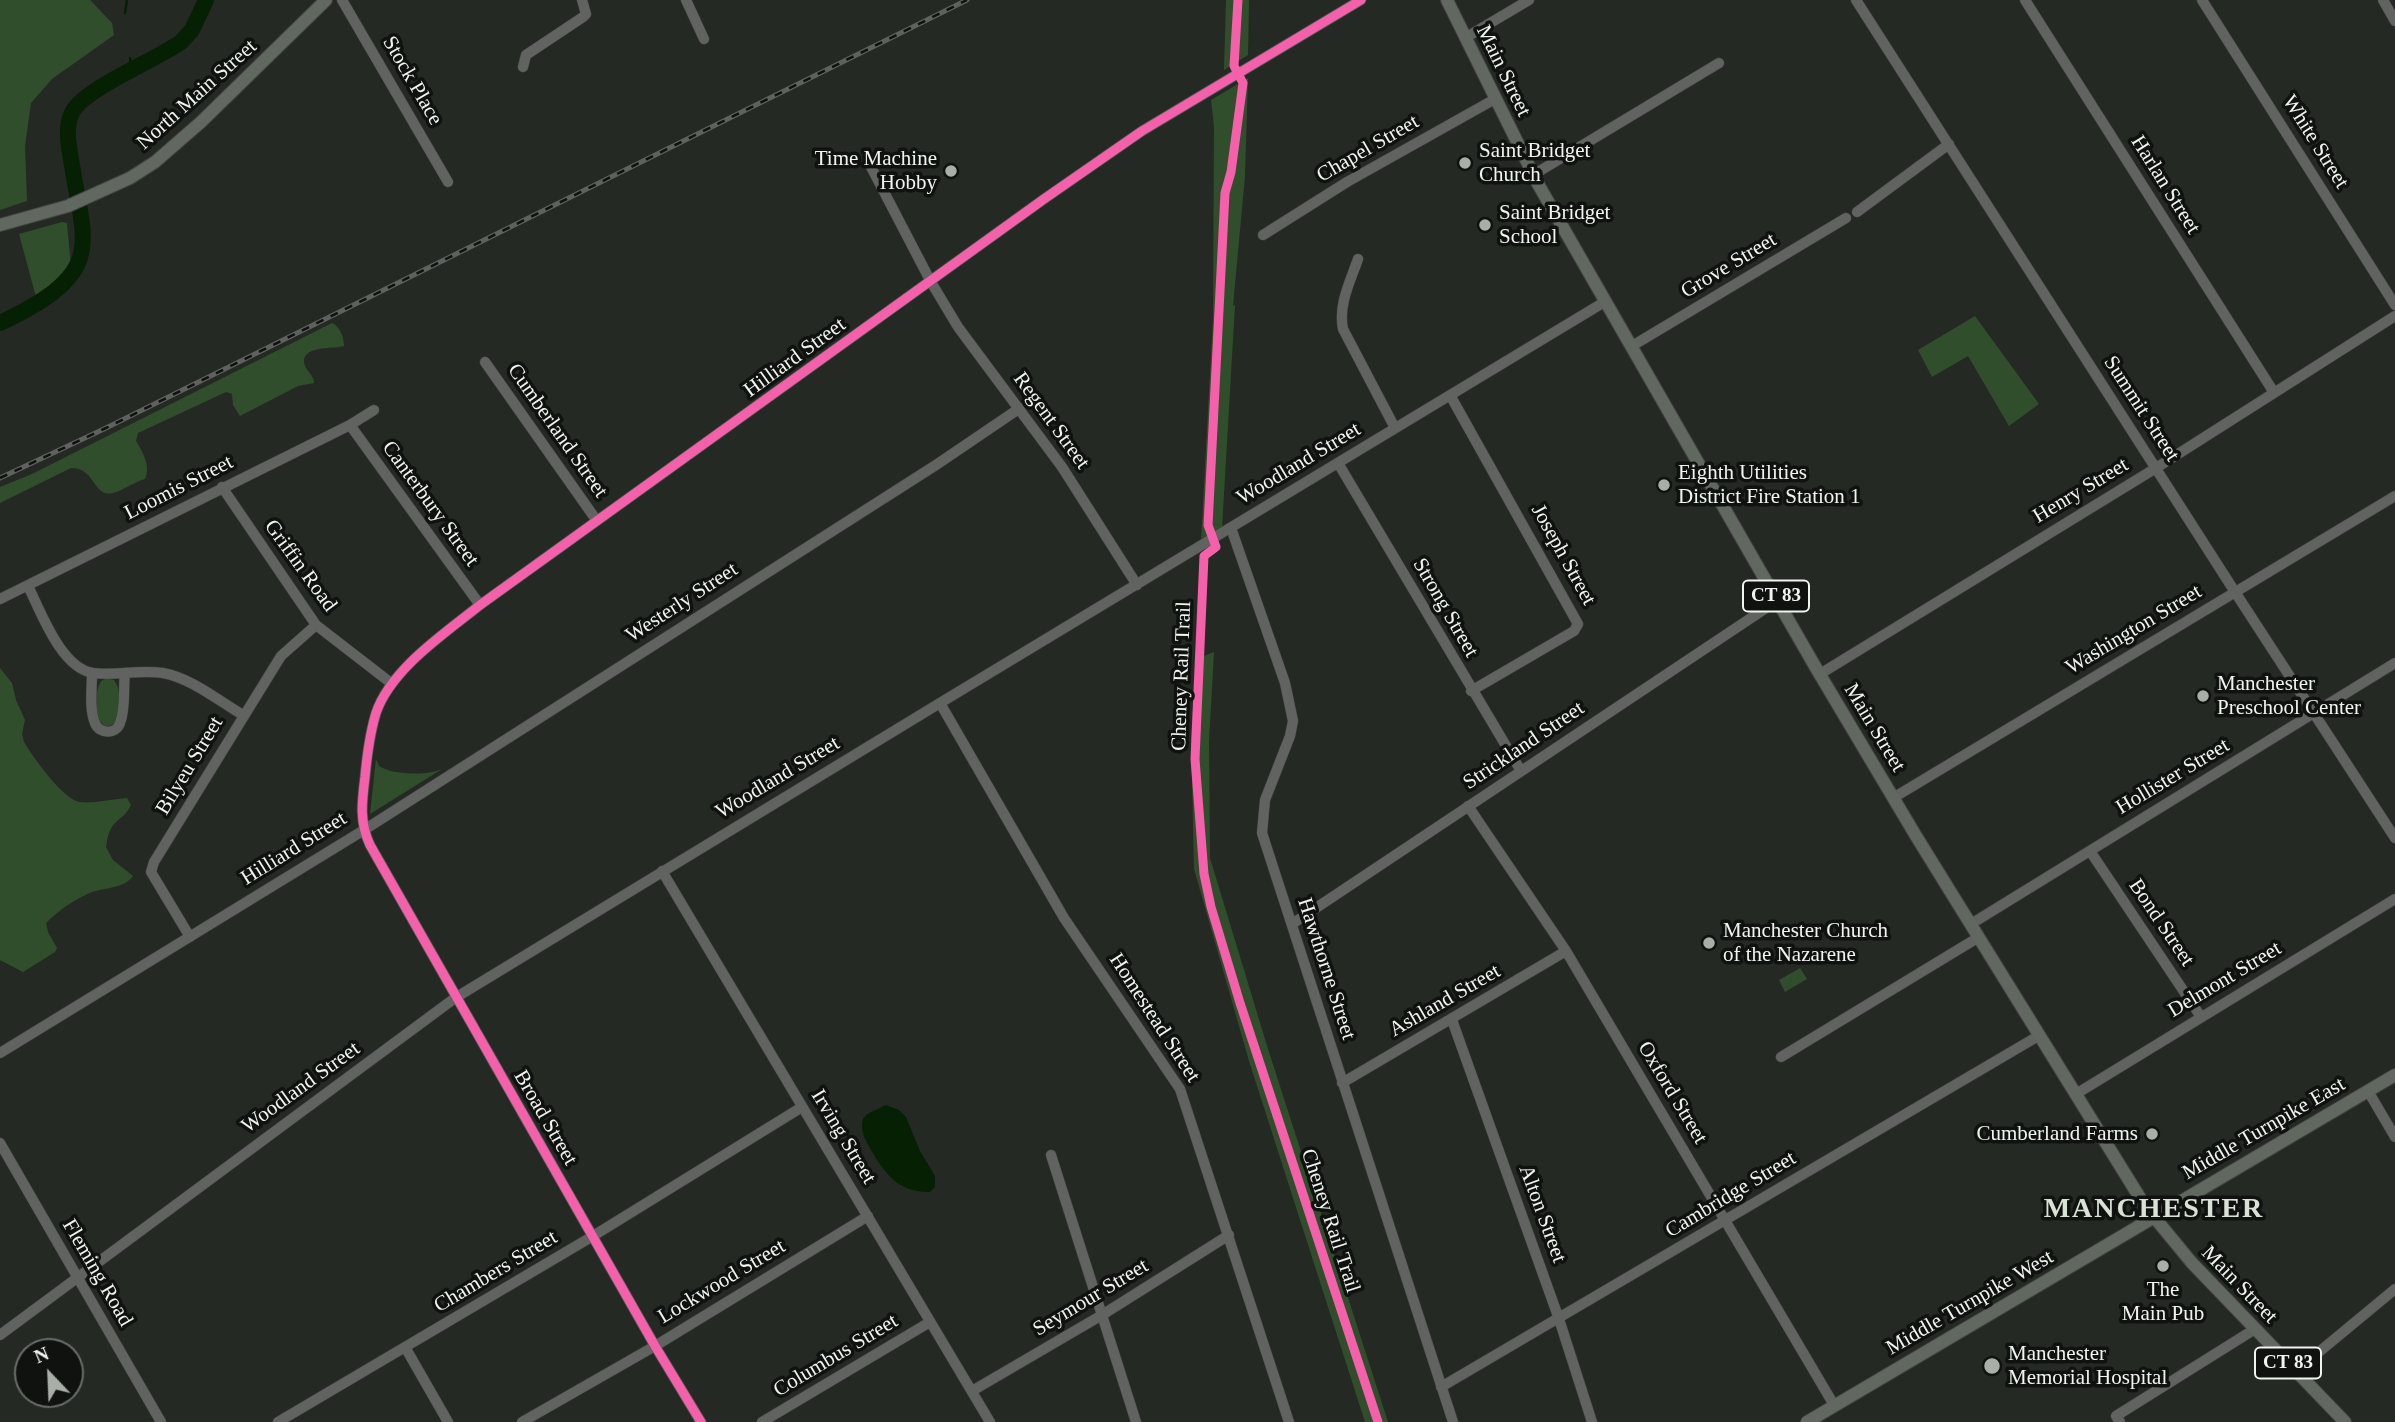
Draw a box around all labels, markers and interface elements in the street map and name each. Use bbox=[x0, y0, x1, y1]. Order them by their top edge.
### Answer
street label: Main Street bbox=[1470, 21, 1536, 121]
street label: Stock Place bbox=[376, 32, 448, 130]
street label: North Main Street bbox=[132, 35, 262, 155]
street label: White Street bbox=[2276, 91, 2354, 193]
street label: Chapel Street bbox=[1312, 110, 1424, 188]
street label: Harlan Street bbox=[2125, 131, 2205, 239]
place label: Saint Bridget Church bbox=[1479, 138, 1590, 188]
place label: Time Machine Hobby bbox=[815, 146, 937, 196]
marker: Saint Bridget Church bbox=[1457, 155, 1473, 171]
marker: Time Machine Hobby bbox=[943, 163, 959, 179]
place label: Saint Bridget School bbox=[1499, 200, 1610, 250]
marker: Saint Bridget School bbox=[1477, 217, 1493, 233]
street label: Grove Street bbox=[1677, 228, 1781, 304]
street label: Hilliard Street bbox=[739, 313, 851, 403]
street label: Summit Street bbox=[2098, 352, 2184, 466]
street label: Cumberland Street bbox=[501, 359, 613, 503]
street label: Regent Street bbox=[1007, 368, 1095, 474]
street label: Woodland Street bbox=[1232, 417, 1366, 511]
street label: Canterbury Street bbox=[376, 436, 484, 572]
street label: Loomis Street bbox=[121, 450, 237, 526]
street label: Henry Street bbox=[2029, 453, 2133, 529]
place label: Eighth Utilities District Fire Station 1 bbox=[1678, 460, 1861, 510]
marker: Eighth Utilities District Fire Station 1 bbox=[1656, 477, 1672, 493]
street label: Joseph Street bbox=[1525, 500, 1601, 610]
street label: Griffin Road bbox=[258, 515, 342, 617]
street label: Strong Street bbox=[1407, 554, 1483, 662]
street label: Westerly Street bbox=[621, 557, 743, 649]
road number: CT 83 bbox=[1743, 580, 1809, 611]
street label: Washington Street bbox=[2061, 580, 2207, 680]
street label: Cheney Rail Trail bbox=[1167, 601, 1197, 751]
place label: Manchester Preschool Center bbox=[2217, 671, 2361, 721]
street label: Main Street bbox=[1838, 679, 1910, 777]
marker: Manchester Preschool Center bbox=[2195, 688, 2211, 704]
street label: Strickland Street bbox=[1459, 696, 1589, 796]
street label: Bilyeu Street bbox=[151, 712, 229, 820]
street label: Woodland Street bbox=[711, 731, 845, 825]
street label: Hollister Street bbox=[2112, 733, 2234, 821]
street label: Hilliard Street bbox=[237, 807, 351, 891]
street label: Bond Street bbox=[2123, 875, 2199, 971]
street label: Hawthorne Street bbox=[1291, 895, 1361, 1043]
place label: Manchester Church of the Nazarene bbox=[1723, 918, 1888, 968]
marker: Manchester Church of the Nazarene bbox=[1701, 935, 1717, 951]
street label: Delmont Street bbox=[2164, 936, 2286, 1024]
street label: Homestead Street bbox=[1103, 949, 1205, 1087]
street label: Ashland Street bbox=[1385, 959, 1505, 1043]
street label: Woodland Street bbox=[237, 1037, 365, 1139]
street label: Oxford Street bbox=[1632, 1037, 1712, 1149]
street label: Broad Street bbox=[508, 1066, 582, 1170]
street label: Middle Turnpike East bbox=[2178, 1072, 2350, 1186]
street label: Irving Street bbox=[805, 1085, 881, 1189]
place label: Cumberland Farms bbox=[1976, 1121, 2138, 1147]
marker: Cumberland Farms bbox=[2144, 1126, 2160, 1142]
street label: Cheney Rail Trail bbox=[1295, 1146, 1365, 1296]
street label: Cambridge Street bbox=[1661, 1146, 1801, 1244]
street label: Alton Street bbox=[1513, 1162, 1571, 1266]
district label: MANCHESTER bbox=[2045, 1193, 2263, 1227]
street label: Fleming Road bbox=[56, 1215, 138, 1331]
street label: Chambers Street bbox=[430, 1225, 562, 1319]
street label: Lockwood Street bbox=[654, 1234, 790, 1330]
street label: Main Street bbox=[2196, 1241, 2282, 1329]
street label: Middle Turnpike West bbox=[1882, 1245, 2058, 1361]
street label: Seymour Street bbox=[1029, 1254, 1153, 1342]
marker: The Main Pub bbox=[2155, 1258, 2171, 1274]
place label: The Main Pub bbox=[2122, 1277, 2204, 1327]
street label: Columbus Street bbox=[769, 1309, 903, 1403]
north arrow bbox=[14, 1338, 84, 1408]
place label: Manchester Memorial Hospital bbox=[2008, 1341, 2167, 1391]
text: N bbox=[31, 1343, 52, 1367]
road number: CT 83 bbox=[2255, 1348, 2321, 1378]
marker: Manchester Memorial Hospital bbox=[1982, 1356, 2002, 1376]

